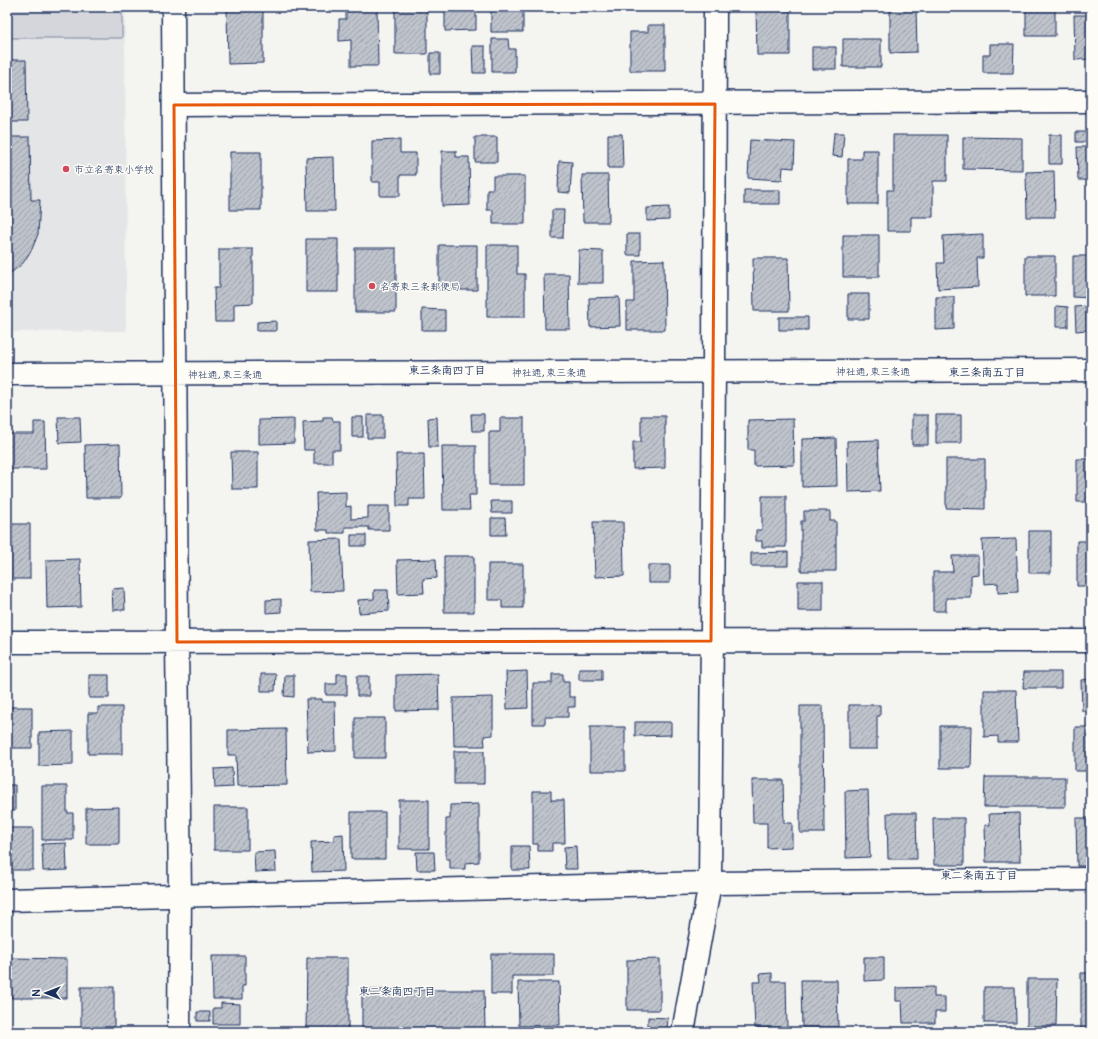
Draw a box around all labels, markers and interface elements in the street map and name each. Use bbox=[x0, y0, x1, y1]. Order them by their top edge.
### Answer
marker: 市立名寄東小学校 bbox=[61, 164, 71, 174]
place label: 市立名寄東小学校 bbox=[74, 164, 154, 176]
marker: 名寄東三条郵便局 bbox=[367, 281, 377, 291]
place label: 名寄東三条郵便局 bbox=[380, 281, 460, 293]
district label: 東三条南四丁目 bbox=[409, 364, 486, 377]
street label: 神社通, 東三条通 bbox=[836, 366, 910, 378]
district label: 東三条南五丁目 bbox=[949, 366, 1026, 379]
street label: 神社通, 東三条通 bbox=[512, 367, 586, 379]
street label: 神社通, 東三条通 bbox=[188, 369, 262, 381]
district label: 東二条南五丁目 bbox=[941, 869, 1018, 882]
north arrow bbox=[26, 973, 66, 1013]
district label: 東二条南四丁目 bbox=[359, 985, 436, 998]
text: N bbox=[30, 989, 43, 997]

